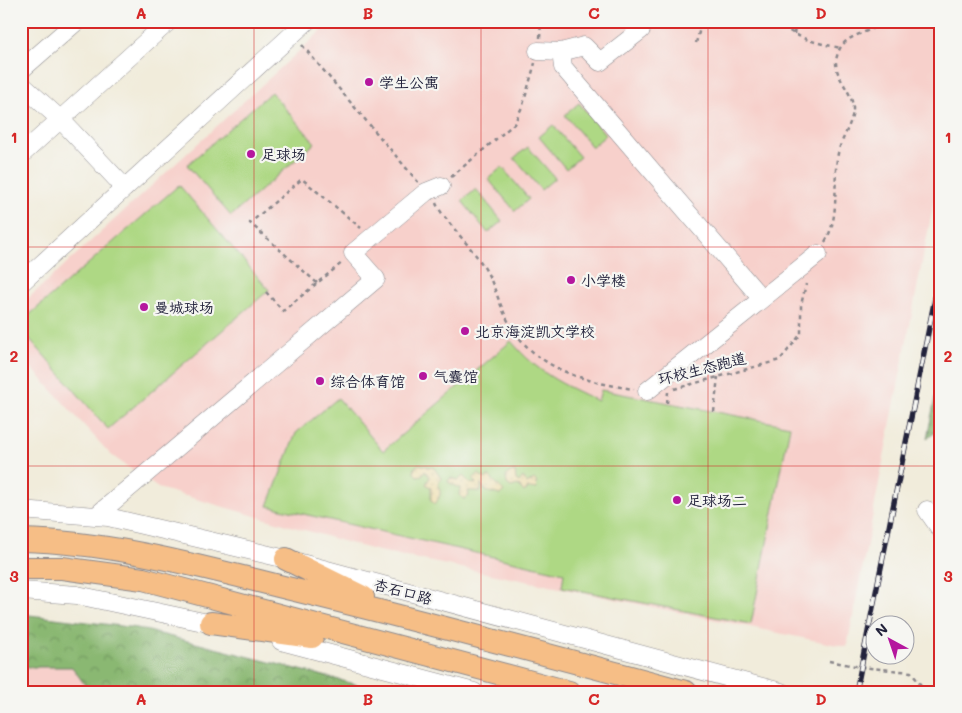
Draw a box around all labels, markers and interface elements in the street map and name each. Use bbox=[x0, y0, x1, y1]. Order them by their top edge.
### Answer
text: A bbox=[135, 2, 147, 23]
text: B bbox=[363, 2, 373, 23]
text: C bbox=[588, 2, 600, 23]
text: D bbox=[815, 2, 827, 23]
place label: 学生公寓 bbox=[379, 72, 439, 92]
marker: 学生公寓 bbox=[363, 76, 375, 88]
text: 1 bbox=[10, 126, 18, 147]
text: 1 bbox=[944, 126, 952, 147]
place label: 足球场 bbox=[261, 144, 306, 164]
marker: 足球场 bbox=[245, 148, 257, 160]
place label: 小学楼 bbox=[581, 270, 626, 290]
marker: 小学楼 bbox=[565, 274, 577, 286]
place label: 曼城球场 bbox=[154, 297, 214, 317]
marker: 曼城球场 bbox=[138, 301, 150, 313]
place label: 北京海淀凯文学校 bbox=[475, 321, 595, 341]
marker: 北京海淀凯文学校 bbox=[459, 325, 471, 337]
text: 2 bbox=[10, 345, 19, 366]
text: 2 bbox=[944, 345, 953, 366]
street label: 环校生态跑道 bbox=[656, 347, 748, 389]
place label: 气囊馆 bbox=[433, 366, 478, 386]
marker: 气囊馆 bbox=[417, 370, 429, 382]
place label: 综合体育馆 bbox=[330, 371, 405, 391]
marker: 综合体育馆 bbox=[314, 375, 326, 387]
place label: 足球场二 bbox=[687, 490, 747, 510]
marker: 足球场二 bbox=[671, 494, 683, 506]
text: 3 bbox=[9, 565, 19, 586]
text: 3 bbox=[943, 565, 953, 586]
street label: 杏石口路 bbox=[371, 574, 435, 608]
north arrow bbox=[864, 616, 914, 666]
text: N bbox=[871, 619, 892, 640]
text: A bbox=[135, 688, 147, 709]
text: B bbox=[363, 688, 373, 709]
text: C bbox=[588, 688, 600, 709]
text: D bbox=[815, 688, 827, 709]

